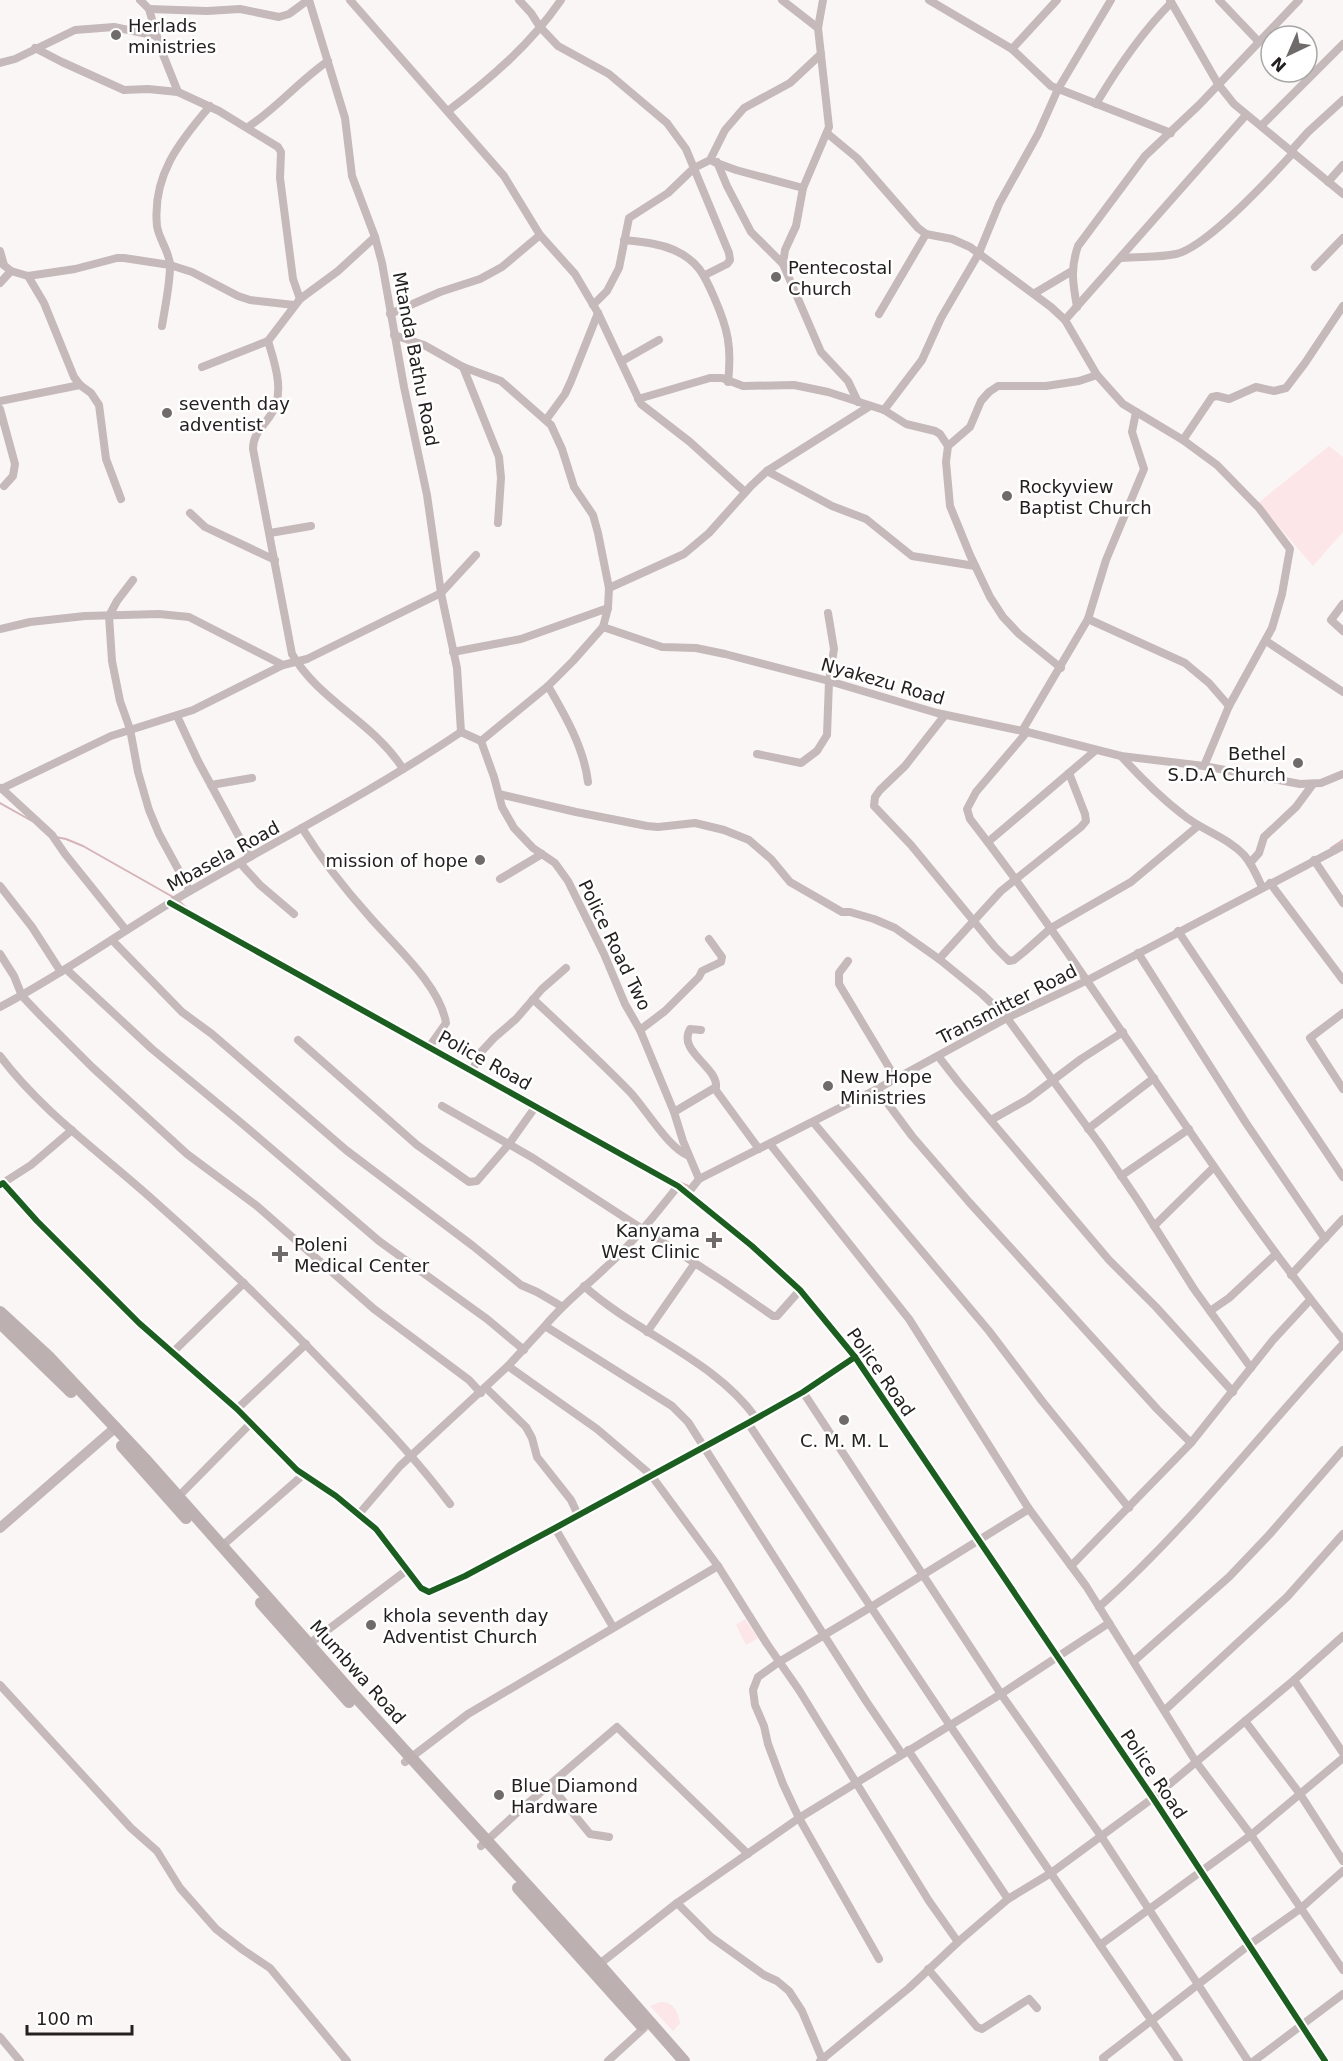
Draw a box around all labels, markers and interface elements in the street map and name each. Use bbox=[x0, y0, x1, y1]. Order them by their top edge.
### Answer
place label: Herlads ministries bbox=[128, 15, 216, 57]
north arrow bbox=[1259, 24, 1319, 84]
marker: Herlads ministries bbox=[109, 28, 123, 42]
text: N bbox=[1268, 53, 1290, 76]
place label: Pentecostal Church bbox=[788, 257, 892, 299]
street label: Mtanda Bathu Road bbox=[389, 270, 443, 448]
marker: Pentecostal Church bbox=[769, 270, 783, 284]
place label: seventh day adventist bbox=[179, 393, 290, 435]
marker: seventh day adventist bbox=[160, 406, 174, 420]
place label: Rockyview Baptist Church bbox=[1019, 476, 1152, 518]
marker: Rockyview Baptist Church bbox=[1000, 489, 1014, 503]
street label: Nyakezu Road bbox=[819, 653, 947, 709]
place label: Bethel S.D.A Church bbox=[1168, 743, 1286, 785]
marker: Bethel S.D.A Church bbox=[1291, 756, 1305, 770]
street label: Mbasela Road bbox=[163, 816, 283, 896]
place label: mission of hope bbox=[326, 850, 468, 871]
marker: mission of hope bbox=[473, 853, 487, 867]
street label: Police Road Two bbox=[574, 876, 656, 1014]
street label: Transmitter Road bbox=[933, 960, 1080, 1049]
street label: Police Road bbox=[435, 1026, 535, 1094]
place label: New Hope Ministries bbox=[840, 1066, 932, 1108]
marker: New Hope Ministries bbox=[821, 1079, 835, 1093]
place label: Kanyama West Clinic bbox=[601, 1220, 700, 1262]
marker: Kanyama West Clinic bbox=[705, 1231, 723, 1249]
place label: Poleni Medical Center bbox=[294, 1234, 430, 1276]
marker: Poleni Medical Center bbox=[271, 1245, 289, 1263]
street label: Police Road bbox=[843, 1324, 919, 1420]
marker: C. M. M. L bbox=[837, 1413, 851, 1427]
place label: C. M. M. L bbox=[800, 1430, 888, 1451]
place label: khola seventh day Adventist Church bbox=[383, 1605, 549, 1647]
street label: Mumbwa Road bbox=[306, 1616, 410, 1728]
marker: khola seventh day Adventist Church bbox=[364, 1618, 378, 1632]
street label: Police Road bbox=[1116, 1725, 1192, 1823]
place label: Blue Diamond Hardware bbox=[511, 1775, 638, 1817]
marker: Blue Diamond Hardware bbox=[492, 1788, 506, 1802]
scale bar bbox=[27, 1998, 132, 2036]
text: 100 m bbox=[36, 2008, 94, 2029]

